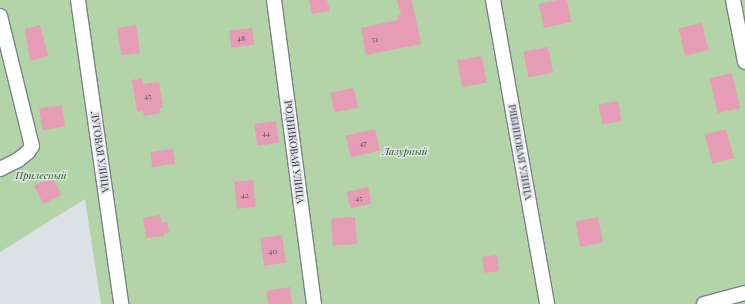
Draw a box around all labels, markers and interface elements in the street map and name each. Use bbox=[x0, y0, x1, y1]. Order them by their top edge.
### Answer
house number: 48 bbox=[237, 33, 245, 43]
house number: 51 bbox=[372, 34, 378, 44]
house number: 45 bbox=[144, 91, 152, 101]
street label: РОДНИКОВАЯ УЛИЦА bbox=[282, 100, 306, 204]
street label: РЯБИНОВАЯ УЛИЦА bbox=[506, 103, 534, 201]
street label: ЛУГОВАЯ УЛИЦА bbox=[88, 111, 112, 193]
house number: 44 bbox=[262, 128, 270, 138]
house number: 47 bbox=[359, 138, 367, 148]
park label: Лазурный bbox=[382, 146, 428, 158]
park label: Прилесный bbox=[15, 170, 67, 182]
house number: 42 bbox=[241, 190, 249, 200]
house number: 45 bbox=[355, 193, 363, 203]
house number: 40 bbox=[269, 246, 277, 256]

